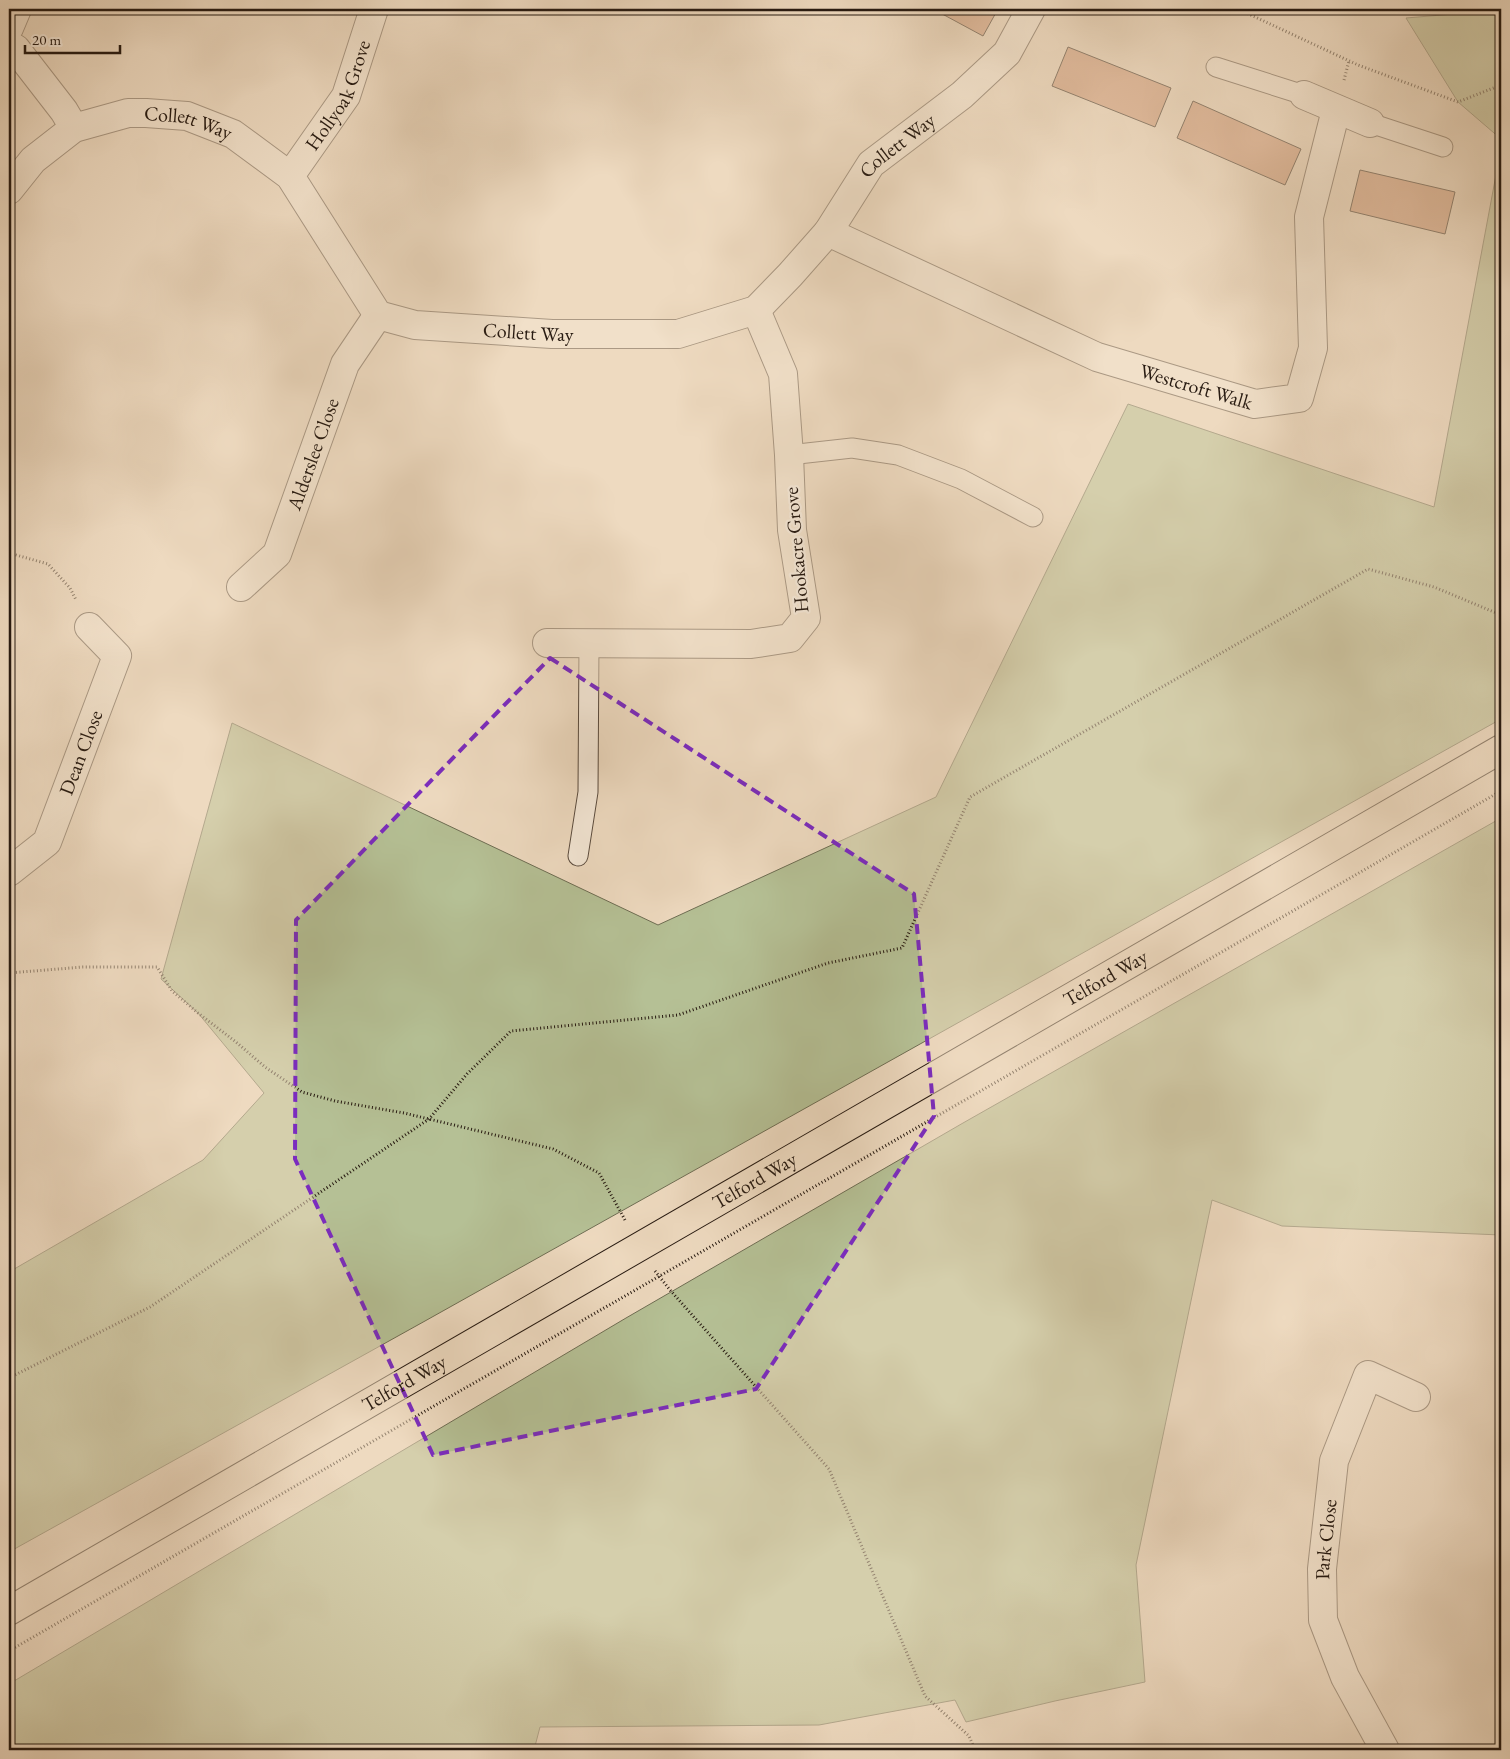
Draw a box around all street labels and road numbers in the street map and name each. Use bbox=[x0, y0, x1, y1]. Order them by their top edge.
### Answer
street label: Hollyoak Grove bbox=[299, 37, 376, 155]
street label: Collett Way bbox=[143, 100, 236, 146]
street label: Collett Way bbox=[853, 107, 941, 182]
street label: Collett Way bbox=[482, 316, 574, 347]
street label: Westcroft Walk bbox=[1137, 357, 1256, 416]
street label: Alderslee Close bbox=[280, 394, 345, 515]
street label: Hookacre Grove bbox=[778, 486, 814, 614]
street label: Dean Close bbox=[53, 706, 109, 799]
street label: Telford Way bbox=[1058, 943, 1152, 1012]
street label: Telford Way bbox=[708, 1146, 802, 1215]
street label: Telford Way bbox=[357, 1348, 451, 1418]
street label: Park Close bbox=[1309, 1498, 1343, 1580]

